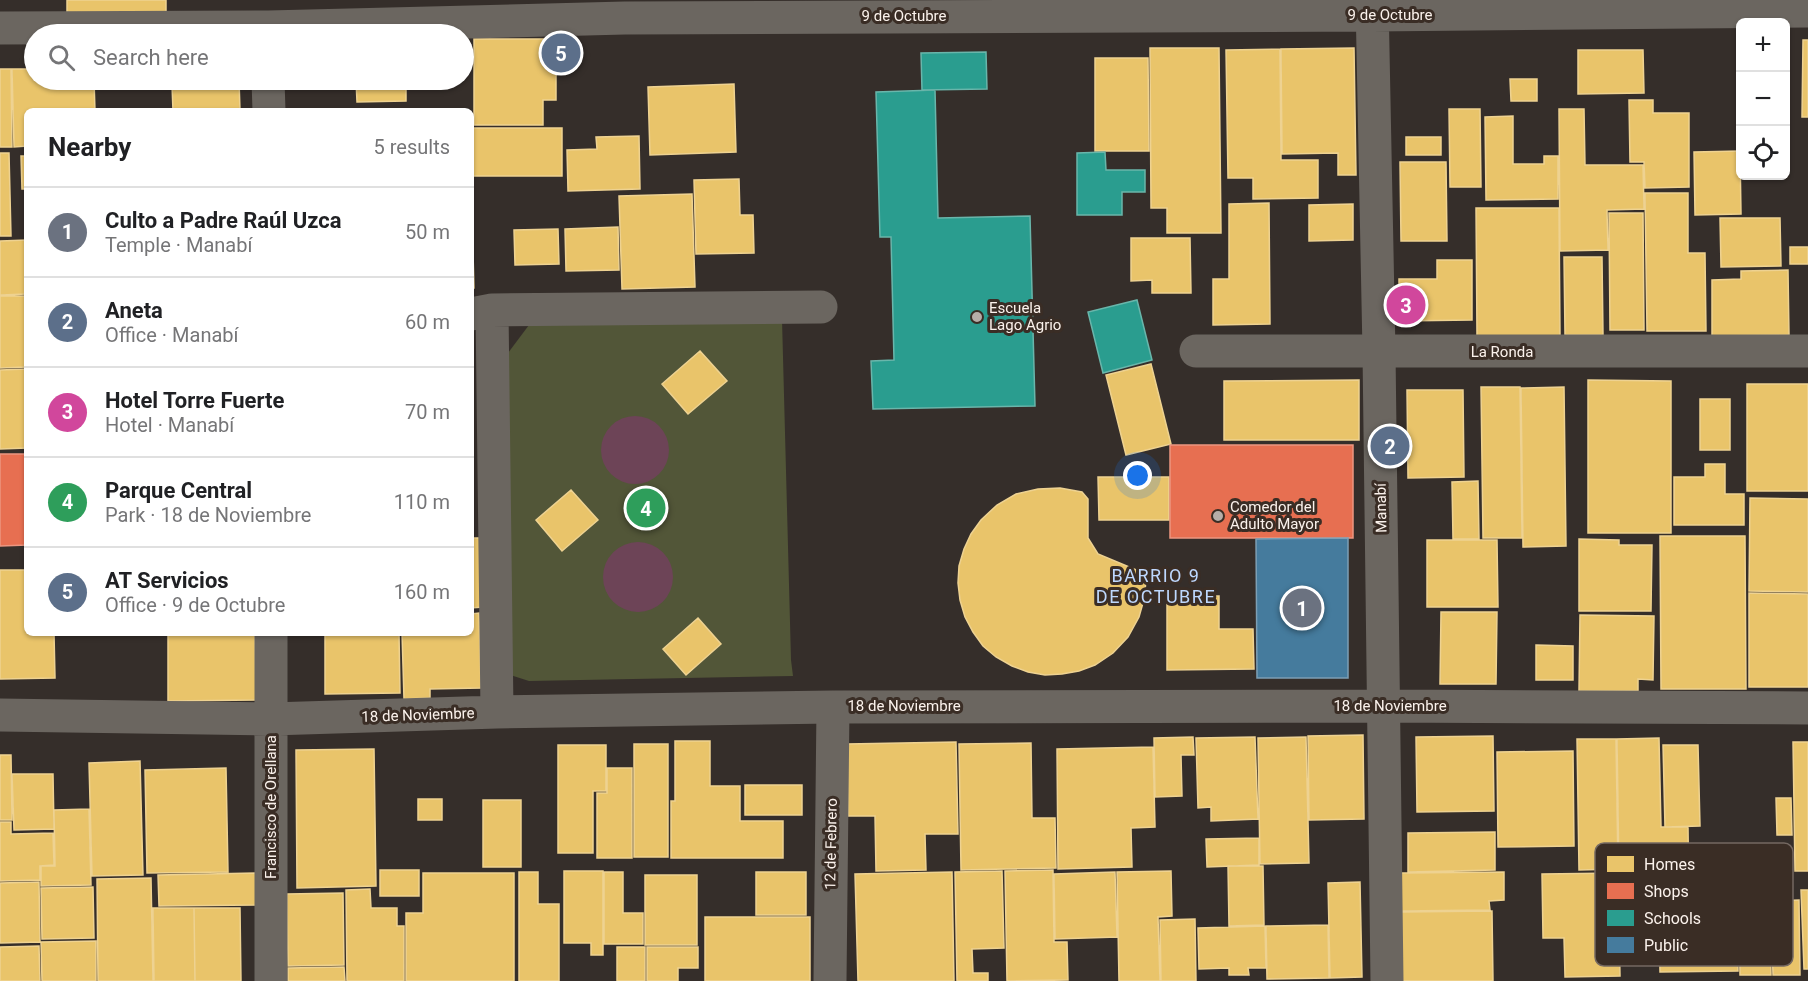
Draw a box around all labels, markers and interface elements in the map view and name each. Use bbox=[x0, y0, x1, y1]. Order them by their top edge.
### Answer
street label: 9 de Octubre bbox=[1348, 6, 1433, 24]
street label: 9 de Octubre bbox=[862, 7, 947, 25]
map controls bbox=[1736, 18, 1790, 180]
button: + bbox=[1736, 18, 1790, 72]
search box bbox=[24, 24, 474, 90]
pin: 5 bbox=[542, 31, 580, 76]
icon: search bbox=[45, 41, 78, 74]
text: Search here bbox=[93, 45, 209, 70]
button: − bbox=[1736, 72, 1790, 126]
button: locate bbox=[1736, 126, 1790, 180]
text: Nearby bbox=[48, 132, 131, 162]
text: 5 results bbox=[374, 135, 450, 159]
text: Culto a Padre Raúl Uzca bbox=[105, 208, 341, 233]
text: 1 bbox=[62, 220, 73, 244]
text: 50 m bbox=[405, 220, 450, 244]
text: Temple · Manabí bbox=[105, 233, 252, 257]
pin: 3 bbox=[1386, 282, 1426, 328]
text: Aneta bbox=[105, 298, 163, 323]
place label: Escuela Lago Agrio bbox=[989, 299, 1061, 334]
text: 2 bbox=[62, 310, 73, 334]
text: 60 m bbox=[405, 310, 450, 334]
marker: Escuela Lago Agrio bbox=[970, 310, 984, 324]
text: Office · Manabí bbox=[105, 323, 239, 347]
street label: La Ronda bbox=[1471, 343, 1533, 361]
text: Hotel Torre Fuerte bbox=[105, 388, 284, 413]
text: 3 bbox=[62, 400, 73, 424]
text: 70 m bbox=[405, 400, 450, 424]
text: Hotel · Manabí bbox=[105, 413, 234, 437]
pin: 2 bbox=[1370, 424, 1410, 468]
your location bbox=[1123, 461, 1152, 490]
text: Parque Central bbox=[105, 478, 252, 503]
street label: Manabí bbox=[1372, 482, 1390, 533]
pin: 4 bbox=[626, 486, 666, 530]
text: 4 bbox=[62, 490, 73, 514]
text: 110 m bbox=[394, 490, 450, 514]
place label: Comedor del Adulto Mayor bbox=[1230, 498, 1319, 533]
text: Park · 18 de Noviembre bbox=[105, 503, 311, 527]
marker: Comedor del Adulto Mayor bbox=[1211, 509, 1225, 523]
district label: BARRIO 9 DE OCTUBRE bbox=[1096, 565, 1216, 607]
text: AT Servicios bbox=[105, 568, 229, 593]
text: 5 bbox=[62, 580, 73, 604]
text: 160 m bbox=[394, 580, 450, 604]
pin: 1 bbox=[1282, 586, 1322, 630]
text: Office · 9 de Octubre bbox=[105, 593, 285, 617]
street label: 18 de Noviembre bbox=[847, 697, 961, 715]
street label: 18 de Noviembre bbox=[1333, 697, 1447, 715]
street label: 18 de Noviembre bbox=[361, 704, 475, 726]
street label: Francisco de Orellana bbox=[262, 735, 280, 879]
street label: 12 de Febrero bbox=[821, 798, 841, 890]
legend bbox=[1595, 843, 1793, 966]
text: Homes bbox=[1644, 855, 1695, 874]
text: Shops bbox=[1644, 882, 1689, 901]
text: Schools bbox=[1644, 909, 1701, 928]
text: Public bbox=[1644, 936, 1688, 955]

